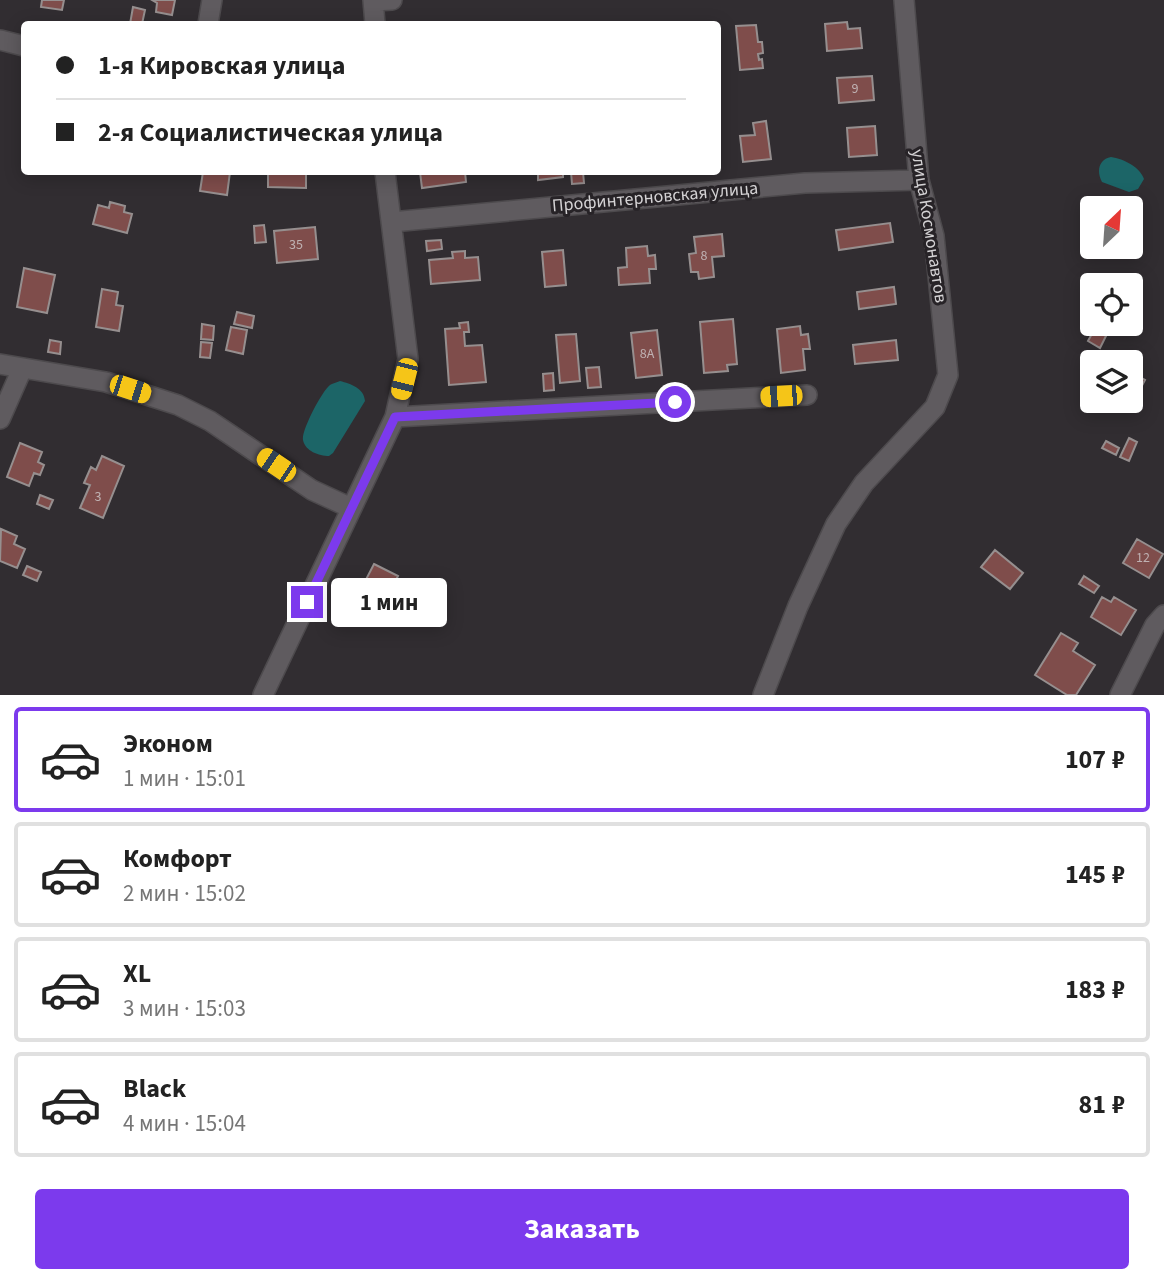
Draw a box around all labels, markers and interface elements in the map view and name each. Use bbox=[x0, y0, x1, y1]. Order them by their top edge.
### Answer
text: 1-я Кировская улица bbox=[98, 47, 345, 84]
house number: 9 bbox=[852, 79, 859, 99]
text: 2-я Социалистическая улица bbox=[98, 114, 443, 151]
street label: улица Космонавтов bbox=[905, 147, 953, 305]
street label: Профинтерновская улица bbox=[551, 176, 759, 218]
north arrow bbox=[1080, 196, 1143, 259]
map controls bbox=[1080, 196, 1143, 413]
house number: 35 bbox=[289, 235, 303, 255]
house number: 8 bbox=[701, 246, 708, 266]
button: locate bbox=[1080, 273, 1143, 336]
house number: 8А bbox=[640, 344, 655, 364]
button: layers bbox=[1080, 350, 1143, 413]
car bbox=[389, 356, 420, 402]
car bbox=[107, 373, 154, 405]
car bbox=[760, 384, 803, 408]
route start bbox=[659, 386, 691, 418]
car bbox=[253, 445, 300, 485]
house number: 3 bbox=[95, 487, 102, 507]
house number: 12 bbox=[1136, 548, 1150, 568]
callout: 1 мин bbox=[332, 578, 447, 626]
route end bbox=[291, 586, 323, 618]
text: 1 мин bbox=[360, 586, 418, 619]
text: Эконом bbox=[123, 725, 213, 762]
icon: car bbox=[39, 728, 102, 791]
text: 107 ₽ bbox=[1065, 741, 1125, 778]
text: 1 мин · 15:01 bbox=[123, 762, 246, 795]
text: Комфорт bbox=[123, 840, 232, 877]
icon: car bbox=[39, 843, 102, 906]
text: 145 ₽ bbox=[1065, 856, 1125, 893]
text: 2 мин · 15:02 bbox=[123, 877, 246, 910]
text: XL bbox=[123, 955, 151, 992]
icon: car bbox=[39, 958, 102, 1021]
text: 183 ₽ bbox=[1065, 971, 1125, 1008]
text: 3 мин · 15:03 bbox=[123, 992, 246, 1025]
text: Black bbox=[123, 1070, 186, 1107]
icon: car bbox=[39, 1073, 102, 1136]
text: 81 ₽ bbox=[1079, 1086, 1125, 1123]
text: 4 мин · 15:04 bbox=[123, 1107, 246, 1140]
button: Заказать bbox=[35, 1189, 1129, 1269]

